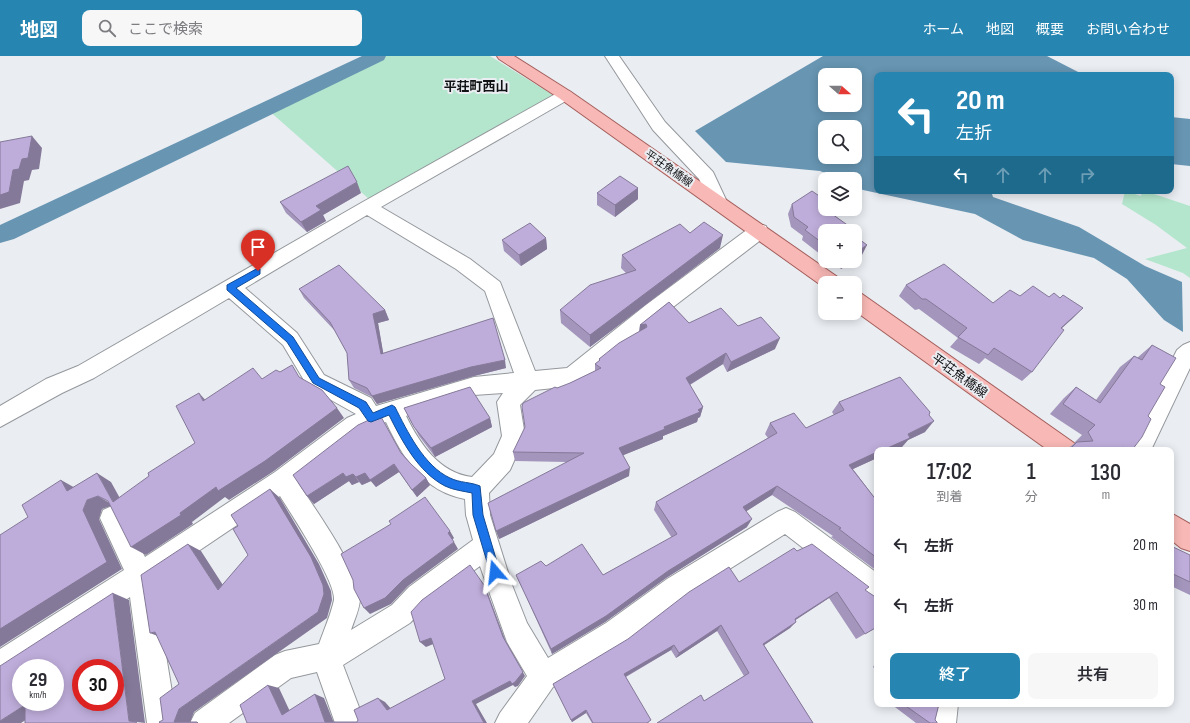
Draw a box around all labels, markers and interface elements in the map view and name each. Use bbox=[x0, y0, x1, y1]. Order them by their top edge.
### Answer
search box bbox=[82, 10, 362, 46]
icon: search bbox=[96, 17, 118, 39]
text: 地図 bbox=[20, 19, 58, 42]
text: ここで検索 bbox=[128, 20, 203, 39]
text: ホーム bbox=[922, 21, 964, 38]
text: 地図 bbox=[986, 21, 1014, 38]
text: 概要 bbox=[1036, 21, 1064, 38]
text: お問い合わせ bbox=[1086, 21, 1170, 38]
north arrow bbox=[818, 68, 862, 112]
map controls bbox=[818, 68, 862, 320]
district label: 平荘町西山 bbox=[443, 79, 509, 95]
text: 20 m bbox=[956, 84, 1005, 117]
icon: left bbox=[890, 88, 942, 140]
button: search bbox=[818, 120, 862, 164]
text: 左折 bbox=[956, 123, 992, 144]
street label: 平荘魚橋線 bbox=[642, 147, 695, 190]
icon: left bbox=[950, 164, 972, 186]
icon: ahead bbox=[992, 164, 1014, 186]
icon: ahead bbox=[1034, 164, 1056, 186]
icon: right bbox=[1076, 164, 1098, 186]
button: layers bbox=[818, 172, 862, 216]
button: + bbox=[818, 224, 862, 268]
pin bbox=[241, 230, 275, 271]
icon: arrive bbox=[247, 236, 269, 258]
button: − bbox=[818, 276, 862, 320]
street label: 平荘魚橋線 bbox=[928, 350, 990, 401]
text: 17:02 bbox=[927, 457, 972, 486]
text: 1 bbox=[1027, 457, 1036, 486]
text: 130 bbox=[1091, 458, 1121, 487]
text: m bbox=[1102, 487, 1110, 503]
text: 到着 bbox=[936, 489, 962, 505]
text: 分 bbox=[1025, 489, 1038, 505]
icon: left bbox=[890, 534, 912, 556]
text: 20 m bbox=[1133, 536, 1158, 555]
text: 左折 bbox=[924, 537, 954, 556]
position arrow bbox=[474, 551, 516, 593]
icon: left bbox=[890, 594, 912, 616]
text: 30 m bbox=[1133, 596, 1158, 615]
text: 左折 bbox=[924, 597, 954, 616]
button: 終了 bbox=[890, 653, 1020, 699]
button: 共有 bbox=[1028, 653, 1158, 699]
speed limit sign: 30 bbox=[72, 659, 124, 711]
text: 29 bbox=[29, 668, 47, 692]
text: km/h bbox=[29, 689, 47, 701]

